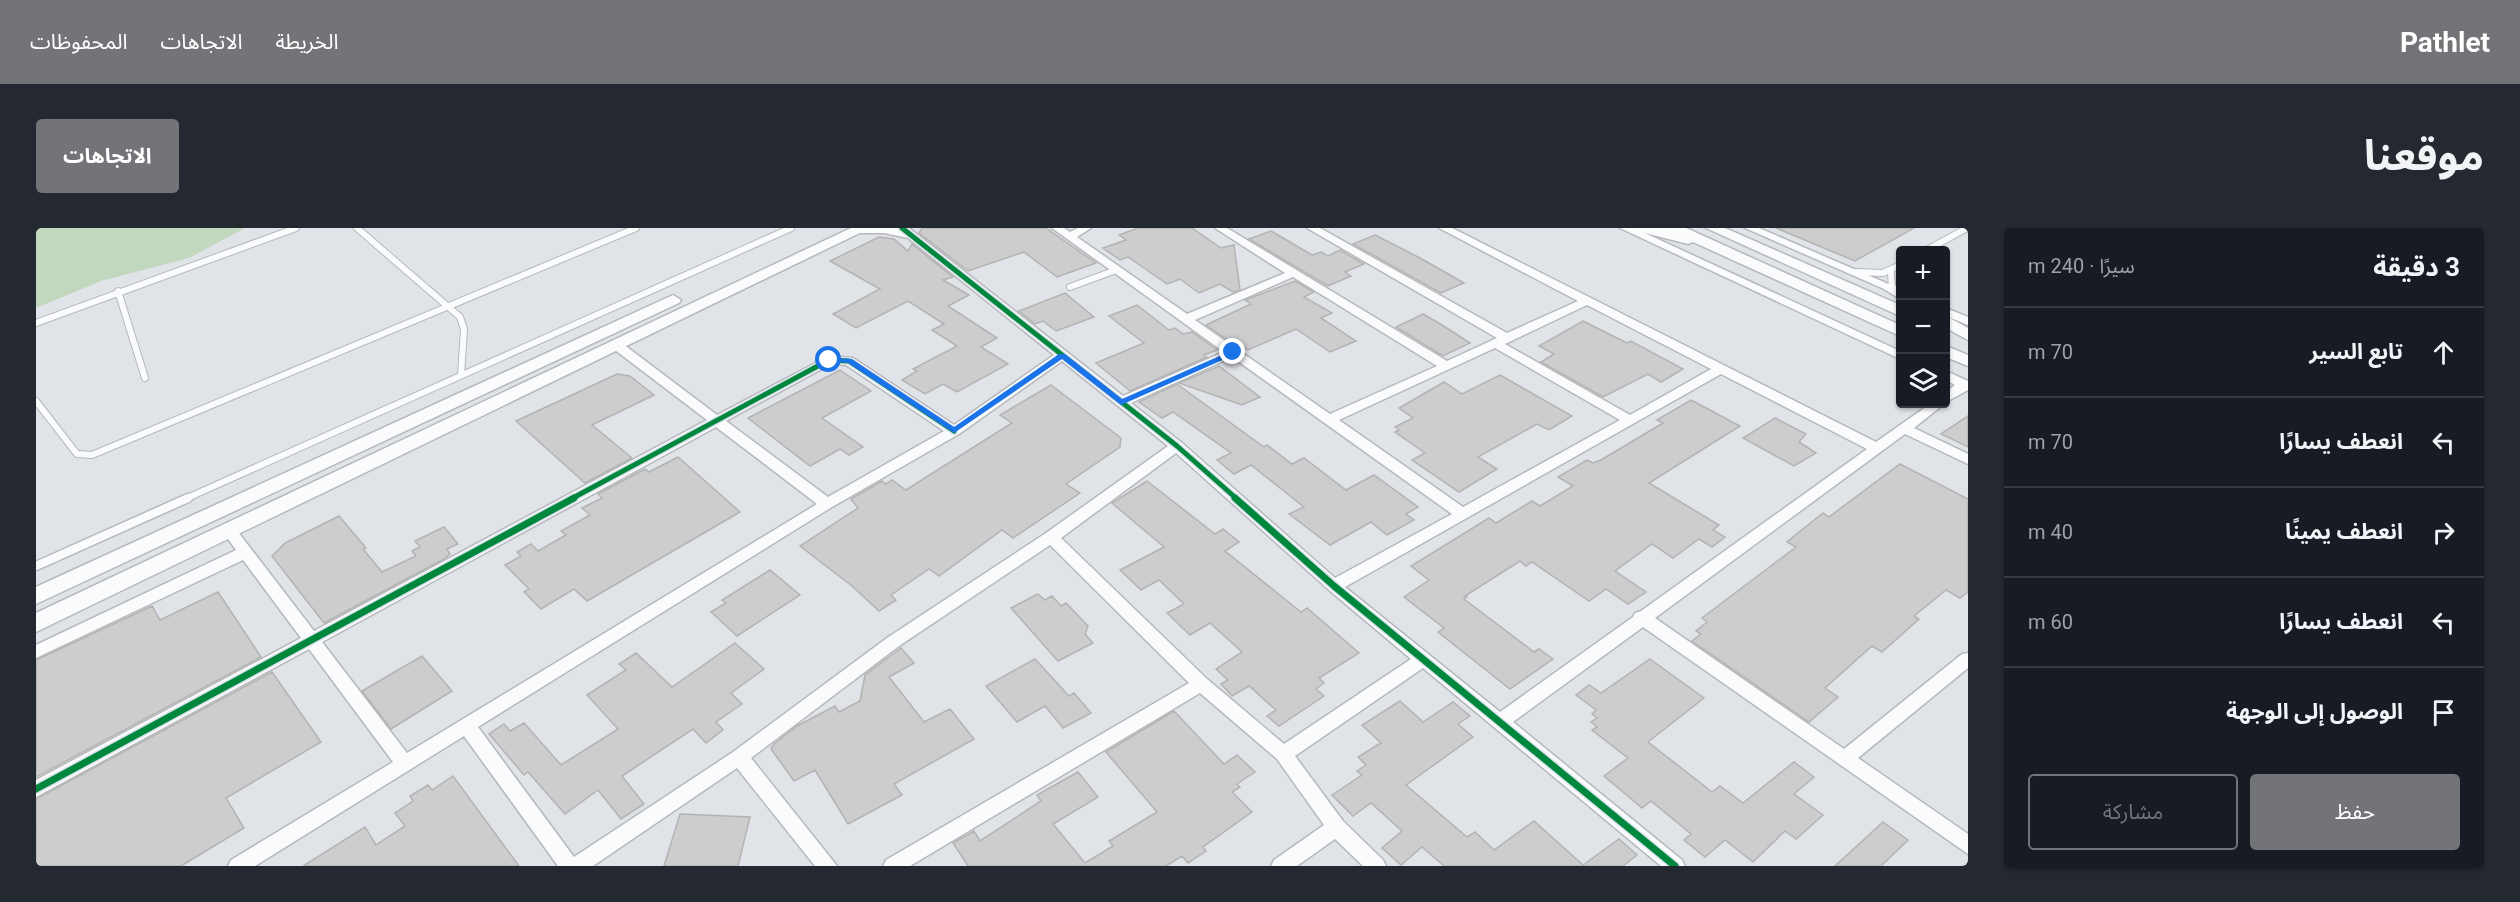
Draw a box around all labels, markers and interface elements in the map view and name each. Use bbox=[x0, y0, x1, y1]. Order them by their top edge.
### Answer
text: Pathlet bbox=[2400, 26, 2490, 59]
text: المحفوظات bbox=[30, 30, 127, 54]
text: الاتجاهات bbox=[160, 30, 242, 54]
text: الخريطة bbox=[275, 30, 338, 54]
button: الاتجاهات bbox=[36, 119, 179, 193]
text: موقعنا bbox=[2364, 131, 2484, 180]
map controls bbox=[1896, 246, 1950, 408]
button: + bbox=[1896, 246, 1950, 300]
text: 3 دقيقة bbox=[2373, 252, 2460, 282]
text: سيرًا · 240 m bbox=[2028, 254, 2135, 278]
button: − bbox=[1896, 300, 1950, 354]
icon: ahead bbox=[2427, 336, 2460, 369]
route end bbox=[1219, 338, 1245, 364]
text: تابع السير bbox=[2309, 339, 2403, 364]
text: 70 m bbox=[2028, 340, 2073, 364]
route start bbox=[815, 346, 841, 372]
button: layers bbox=[1896, 354, 1950, 408]
icon: left bbox=[2427, 426, 2460, 459]
text: انعطف يسارًا bbox=[2279, 429, 2403, 454]
text: 70 m bbox=[2028, 430, 2073, 454]
icon: right bbox=[2427, 516, 2460, 549]
text: انعطف يمينًا bbox=[2285, 519, 2403, 544]
text: 40 m bbox=[2028, 520, 2073, 544]
icon: left bbox=[2427, 606, 2460, 639]
text: انعطف يسارًا bbox=[2279, 609, 2403, 634]
text: 60 m bbox=[2028, 610, 2073, 634]
icon: arrive bbox=[2427, 696, 2460, 729]
text: الوصول إلى الوجهة bbox=[2226, 699, 2403, 724]
button: مشاركة bbox=[2028, 774, 2238, 850]
button: حفظ bbox=[2250, 774, 2460, 850]

